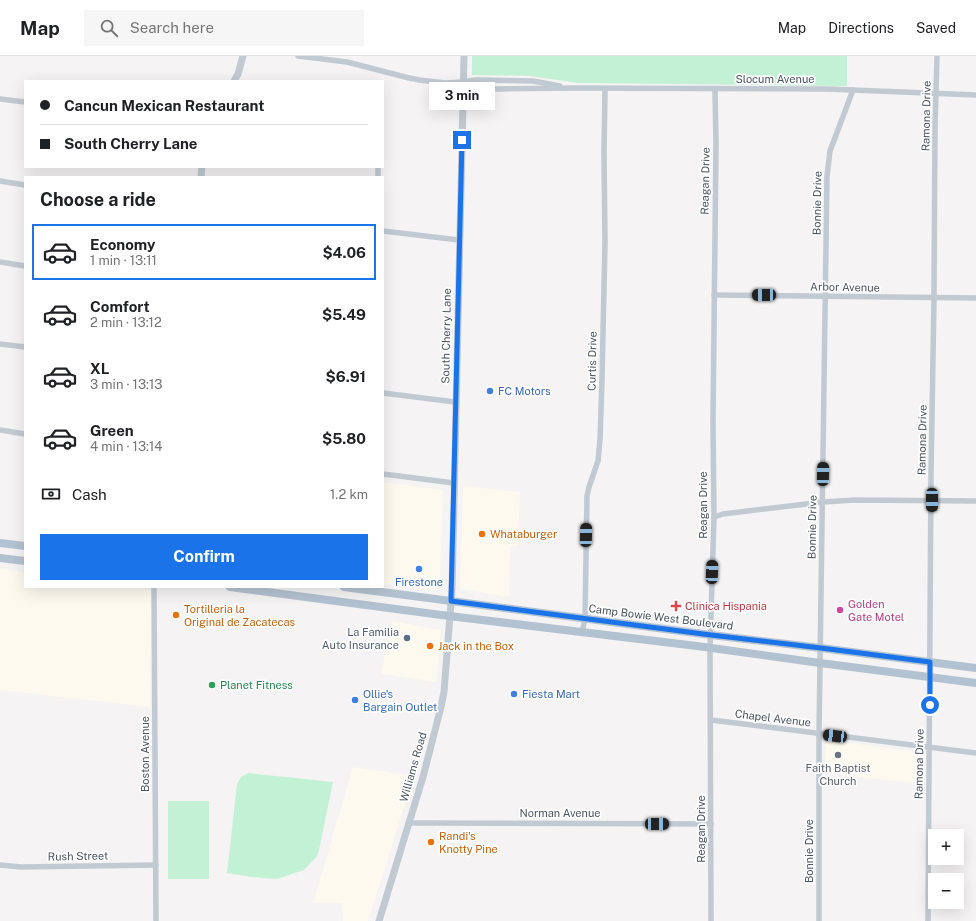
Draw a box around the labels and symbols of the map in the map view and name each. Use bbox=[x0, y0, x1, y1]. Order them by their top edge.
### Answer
street label: Slocum Avenue bbox=[735, 73, 815, 85]
street label: Ramona Drive bbox=[919, 81, 933, 151]
callout: 3 min bbox=[429, 82, 495, 110]
route end bbox=[453, 131, 471, 149]
street label: Reagan Drive bbox=[698, 147, 712, 215]
street label: Bonnie Drive bbox=[810, 171, 824, 235]
street label: Arbor Avenue bbox=[810, 280, 880, 294]
street label: South Cherry Lane bbox=[439, 288, 453, 384]
car bbox=[752, 289, 776, 301]
street label: Curtis Drive bbox=[585, 331, 599, 391]
place label: FC Motors bbox=[498, 385, 551, 397]
marker: FC Motors bbox=[485, 386, 495, 396]
street label: Ramona Drive bbox=[915, 405, 929, 475]
car bbox=[817, 462, 829, 486]
street label: Reagan Drive bbox=[697, 471, 709, 539]
car bbox=[926, 488, 938, 512]
street label: Bonnie Drive bbox=[805, 495, 819, 559]
car bbox=[580, 523, 592, 547]
place label: Whataburger bbox=[490, 528, 557, 540]
marker: Whataburger bbox=[477, 529, 487, 539]
car bbox=[706, 560, 718, 584]
marker: Firestone bbox=[414, 564, 424, 574]
place label: Firestone bbox=[395, 576, 443, 588]
place label: Golden Gate Motel bbox=[848, 598, 904, 623]
marker: Clinica Hispania bbox=[670, 600, 682, 612]
place label: Clinica Hispania bbox=[685, 600, 767, 612]
street label: Camp Bowie West Boulevard bbox=[588, 602, 734, 632]
place label: Tortilleria la Original de Zacatecas bbox=[184, 603, 296, 628]
marker: Golden Gate Motel bbox=[835, 605, 845, 615]
marker: Tortilleria la Original de Zacatecas bbox=[171, 610, 181, 620]
place label: La Familia Auto Insurance bbox=[322, 626, 399, 651]
marker: La Familia Auto Insurance bbox=[402, 633, 412, 643]
place label: Jack in the Box bbox=[438, 640, 514, 652]
marker: Jack in the Box bbox=[425, 641, 435, 651]
place label: Planet Fitness bbox=[220, 679, 293, 691]
marker: Planet Fitness bbox=[207, 680, 217, 690]
place label: Ollie's Bargain Outlet bbox=[363, 688, 437, 713]
place label: Fiesta Mart bbox=[522, 688, 580, 700]
marker: Fiesta Mart bbox=[509, 689, 519, 699]
marker: Ollie's Bargain Outlet bbox=[350, 695, 360, 705]
route start bbox=[921, 696, 939, 714]
street label: Chapel Avenue bbox=[734, 707, 812, 729]
street label: Boston Avenue bbox=[139, 716, 151, 792]
car bbox=[822, 729, 848, 743]
street label: Ramona Drive bbox=[912, 729, 926, 799]
street label: Williams Road bbox=[397, 731, 429, 803]
marker: Faith Baptist Church bbox=[833, 750, 843, 760]
place label: Faith Baptist Church bbox=[806, 762, 871, 787]
street label: Reagan Drive bbox=[695, 795, 707, 863]
street label: Norman Avenue bbox=[519, 807, 601, 819]
car bbox=[645, 818, 669, 830]
street label: Bonnie Drive bbox=[803, 819, 815, 883]
place label: Randi's Knotty Pine bbox=[439, 830, 498, 855]
marker: Randi's Knotty Pine bbox=[426, 837, 436, 847]
street label: Rush Street bbox=[48, 849, 108, 863]

